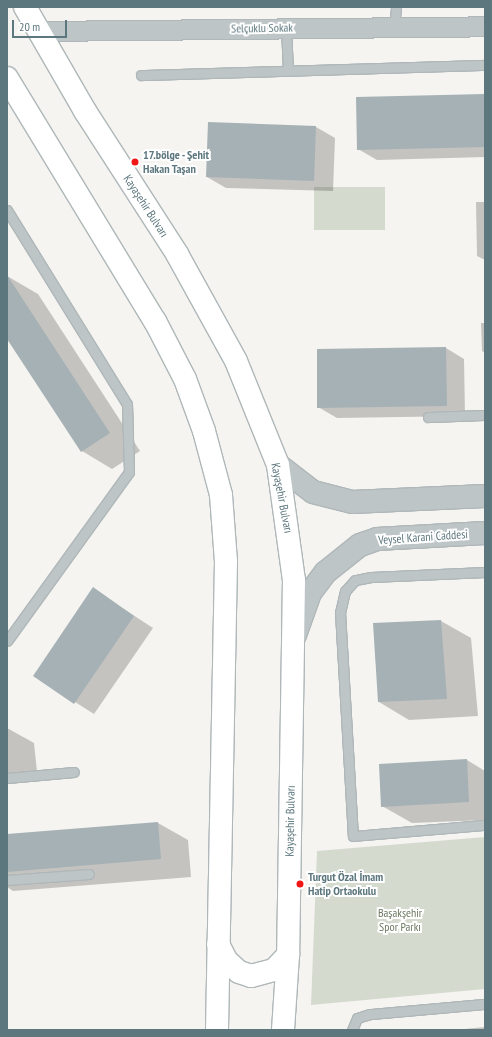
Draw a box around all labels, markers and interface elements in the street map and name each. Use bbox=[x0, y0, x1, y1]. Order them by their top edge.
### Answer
scale bar bbox=[14, 12, 69, 38]
text: 20 m bbox=[19, 19, 40, 34]
street label: Selçuklu Sokak bbox=[231, 20, 293, 36]
place label: 17.bölge - Şehit Hakan Taşan bbox=[143, 148, 210, 176]
marker: 17.bölge - Şehit Hakan Taşan bbox=[130, 157, 140, 167]
street label: Kayaşehir Bulvarı bbox=[120, 172, 172, 240]
street label: Kayaşehir Bulvarı bbox=[268, 462, 296, 534]
street label: Veysel Karani Caddesi bbox=[378, 527, 468, 547]
street label: Kayaşehir Bulvarı bbox=[282, 785, 298, 857]
place label: Turgut Özal İmam Hatip Ortaokulu bbox=[308, 870, 383, 898]
marker: Turgut Özal İmam Hatip Ortaokulu bbox=[295, 879, 305, 889]
park label: Başakşehir Spor Parkı bbox=[378, 906, 422, 934]

